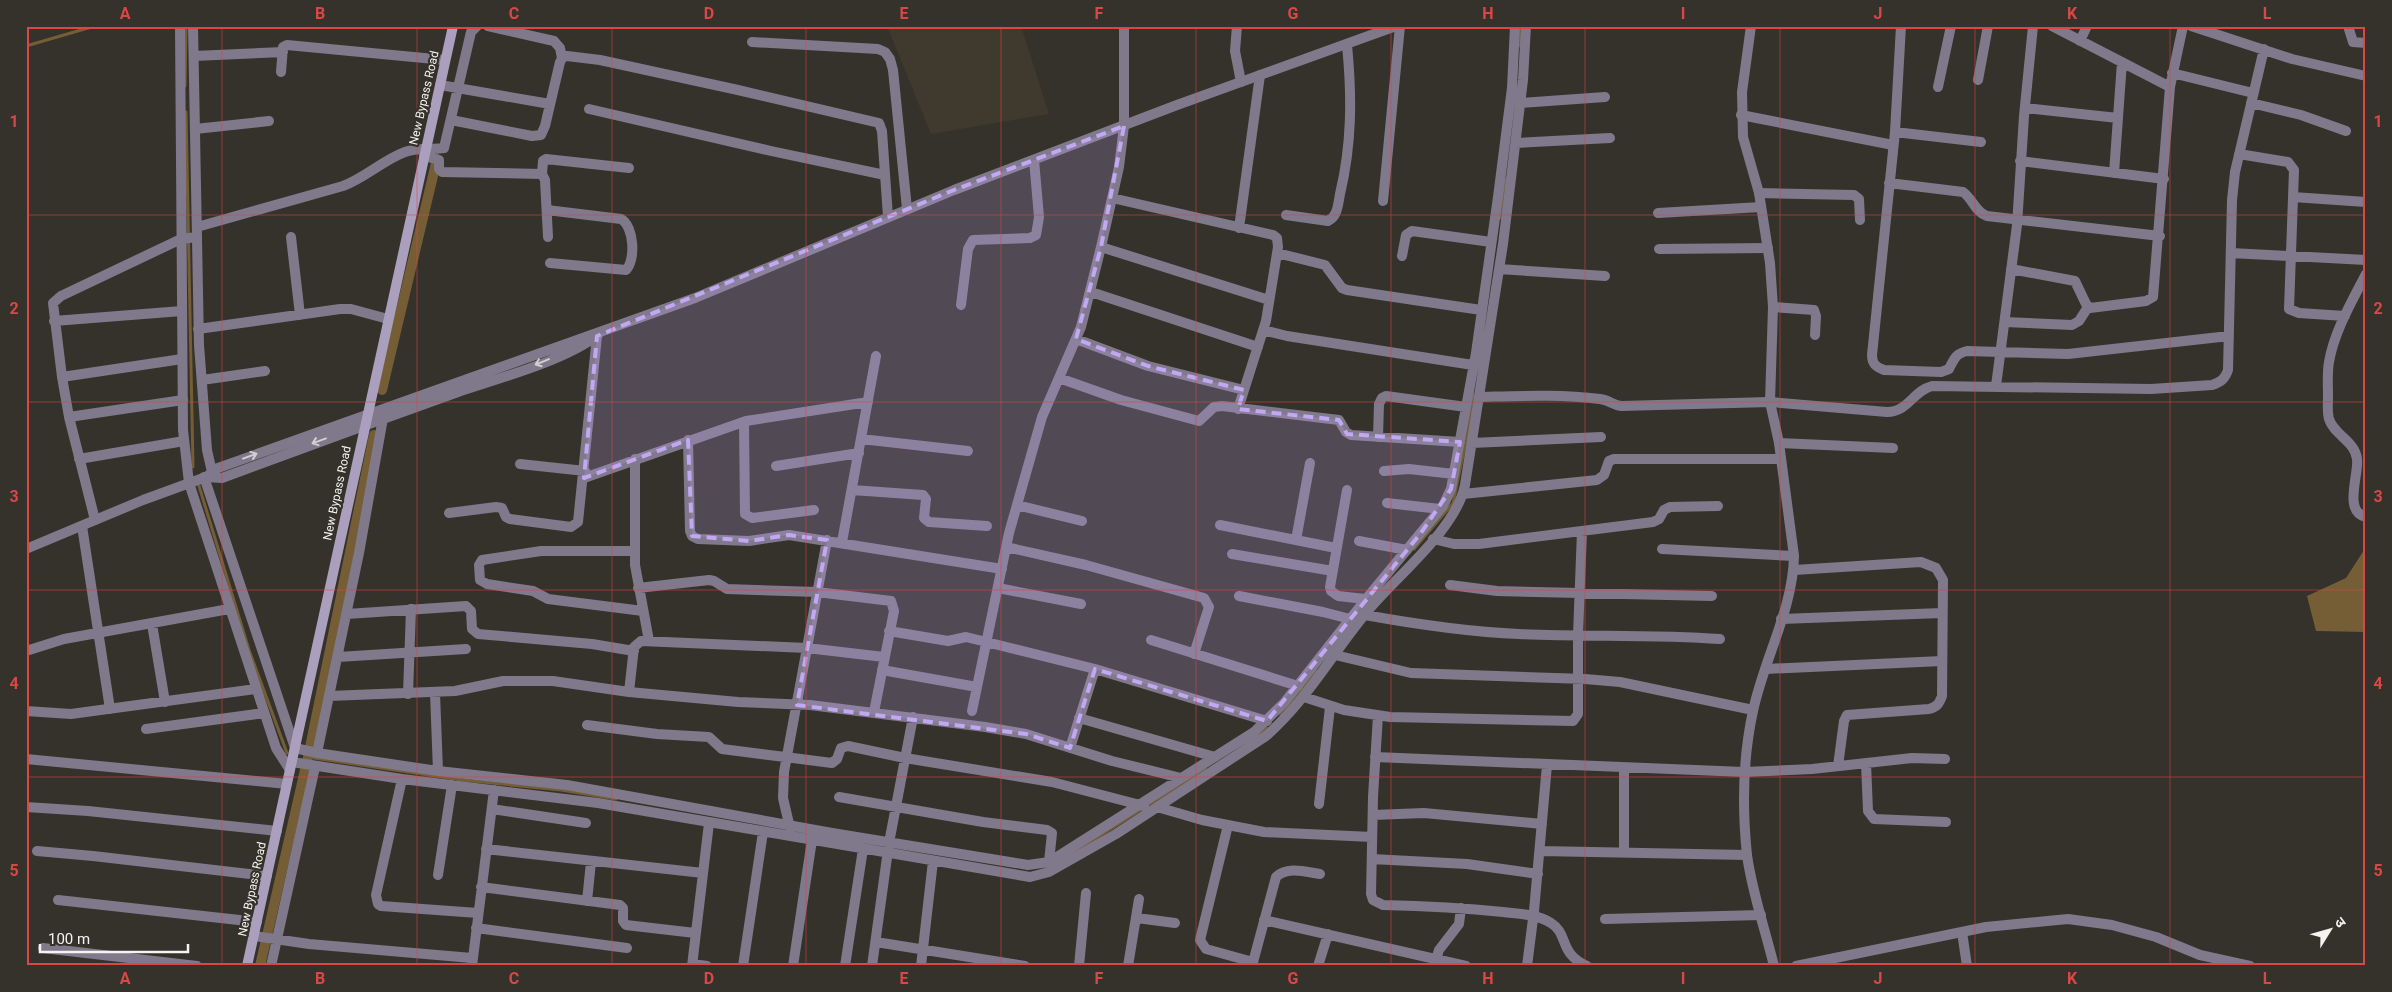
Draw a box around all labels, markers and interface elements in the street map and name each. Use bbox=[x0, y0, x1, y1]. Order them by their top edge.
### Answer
text: A bbox=[120, 4, 131, 23]
text: B bbox=[315, 4, 325, 23]
text: C bbox=[509, 4, 519, 23]
text: D bbox=[704, 4, 714, 23]
text: E bbox=[900, 4, 909, 23]
text: F bbox=[1095, 4, 1104, 23]
text: G bbox=[1288, 4, 1299, 23]
text: H bbox=[1482, 4, 1494, 23]
text: I bbox=[1681, 4, 1685, 23]
text: J bbox=[1874, 4, 1882, 23]
text: K bbox=[2067, 4, 2078, 23]
text: L bbox=[2263, 4, 2272, 23]
street label: New Bypass Road bbox=[406, 50, 442, 146]
text: 1 bbox=[9, 112, 19, 131]
text: 1 bbox=[2373, 112, 2383, 131]
text: 2 bbox=[9, 299, 19, 318]
text: 2 bbox=[2373, 299, 2383, 318]
one-way arrow bbox=[535, 358, 550, 367]
one-way arrow bbox=[311, 437, 327, 447]
street label: New Bypass Road bbox=[320, 444, 354, 542]
one-way arrow bbox=[242, 451, 257, 460]
text: 3 bbox=[9, 487, 19, 506]
text: 3 bbox=[2373, 487, 2383, 506]
text: 4 bbox=[9, 674, 19, 693]
text: 4 bbox=[2373, 674, 2383, 693]
street label: New Bypass Road bbox=[235, 840, 269, 938]
text: 5 bbox=[9, 861, 19, 880]
text: 5 bbox=[2373, 861, 2383, 880]
north arrow bbox=[2304, 904, 2354, 954]
text: उ bbox=[2332, 914, 2350, 931]
scale bar bbox=[40, 922, 188, 954]
text: 100 m bbox=[48, 930, 90, 948]
text: A bbox=[120, 969, 131, 988]
text: B bbox=[315, 969, 325, 988]
text: C bbox=[509, 969, 519, 988]
text: D bbox=[704, 969, 714, 988]
text: E bbox=[900, 969, 909, 988]
text: F bbox=[1095, 969, 1104, 988]
text: G bbox=[1288, 969, 1299, 988]
text: H bbox=[1482, 969, 1494, 988]
text: I bbox=[1681, 969, 1685, 988]
text: J bbox=[1874, 969, 1882, 988]
text: K bbox=[2067, 969, 2078, 988]
text: L bbox=[2263, 969, 2272, 988]

